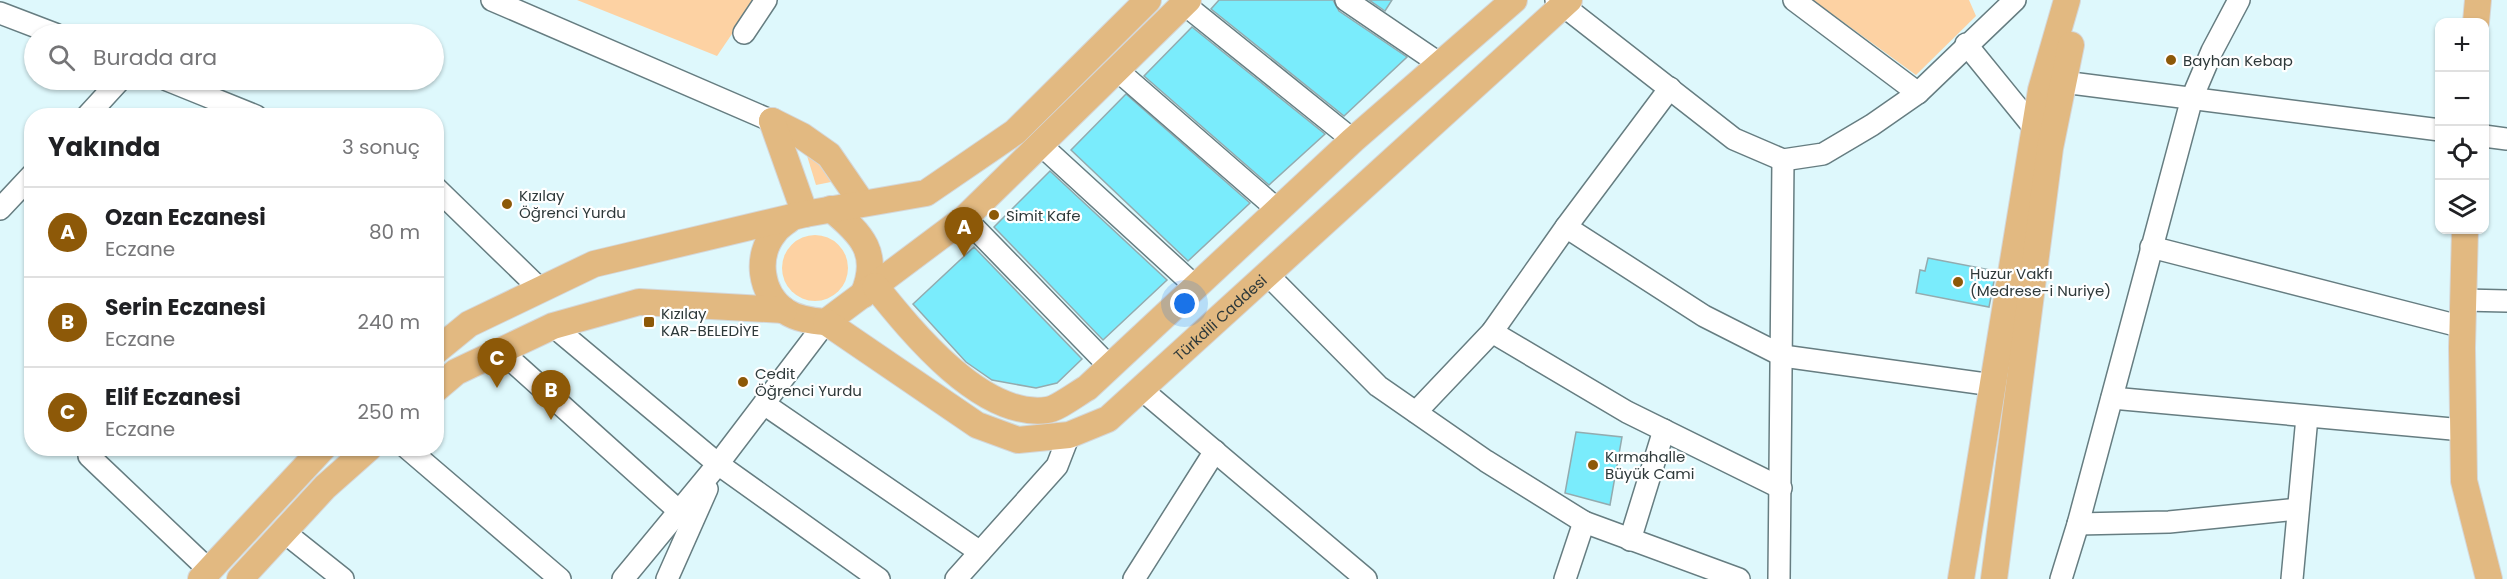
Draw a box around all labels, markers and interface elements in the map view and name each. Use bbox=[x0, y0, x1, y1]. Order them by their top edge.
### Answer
map controls bbox=[2435, 18, 2489, 234]
button: + bbox=[2435, 18, 2489, 72]
search box bbox=[24, 24, 444, 90]
icon: search bbox=[45, 41, 78, 74]
text: Burada ara bbox=[93, 42, 217, 73]
place label: Bayhan Kebap bbox=[2183, 50, 2293, 71]
marker: Bayhan Kebap bbox=[2164, 53, 2178, 67]
button: − bbox=[2435, 72, 2489, 126]
button: locate bbox=[2435, 126, 2489, 180]
text: Yakında bbox=[48, 129, 160, 165]
text: 3 sonuç bbox=[342, 133, 420, 161]
button: layers bbox=[2435, 180, 2489, 234]
place label: Kızılay Öğrenci Yurdu bbox=[519, 185, 626, 223]
marker: Kızılay Öğrenci Yurdu bbox=[500, 197, 514, 211]
text: Ozan Eczanesi bbox=[105, 202, 266, 233]
place label: Simit Kafe bbox=[1006, 205, 1080, 226]
pin: A bbox=[944, 208, 984, 257]
marker: Simit Kafe bbox=[987, 208, 1001, 222]
text: A bbox=[60, 218, 75, 246]
text: 80 m bbox=[369, 218, 420, 246]
text: Eczane bbox=[105, 235, 175, 263]
place label: Huzur Vakfı (Medrese-i Nuriye) bbox=[1970, 263, 2111, 301]
street label: Türkdili Caddesi bbox=[1169, 269, 1271, 365]
marker: Huzur Vakfı (Medrese-i Nuriye) bbox=[1951, 275, 1965, 289]
your location bbox=[1170, 289, 1199, 318]
text: Serin Eczanesi bbox=[105, 292, 266, 323]
place label: Kızılay KAR-BELEDİYE bbox=[661, 303, 759, 341]
text: B bbox=[61, 308, 74, 336]
text: 240 m bbox=[357, 308, 420, 336]
marker: Kızılay KAR-BELEDİYE bbox=[642, 315, 656, 329]
text: Eczane bbox=[105, 325, 175, 353]
pin: C bbox=[478, 338, 516, 388]
place label: Cedit Öğrenci Yurdu bbox=[755, 363, 862, 401]
pin: B bbox=[532, 370, 570, 420]
marker: Cedit Öğrenci Yurdu bbox=[736, 375, 750, 389]
text: Elif Eczanesi bbox=[105, 382, 241, 413]
text: C bbox=[60, 398, 75, 426]
text: 250 m bbox=[357, 398, 420, 426]
text: Eczane bbox=[105, 415, 175, 443]
place label: Kırmahalle Büyük Cami bbox=[1605, 446, 1694, 484]
marker: Kırmahalle Büyük Cami bbox=[1586, 458, 1600, 472]

